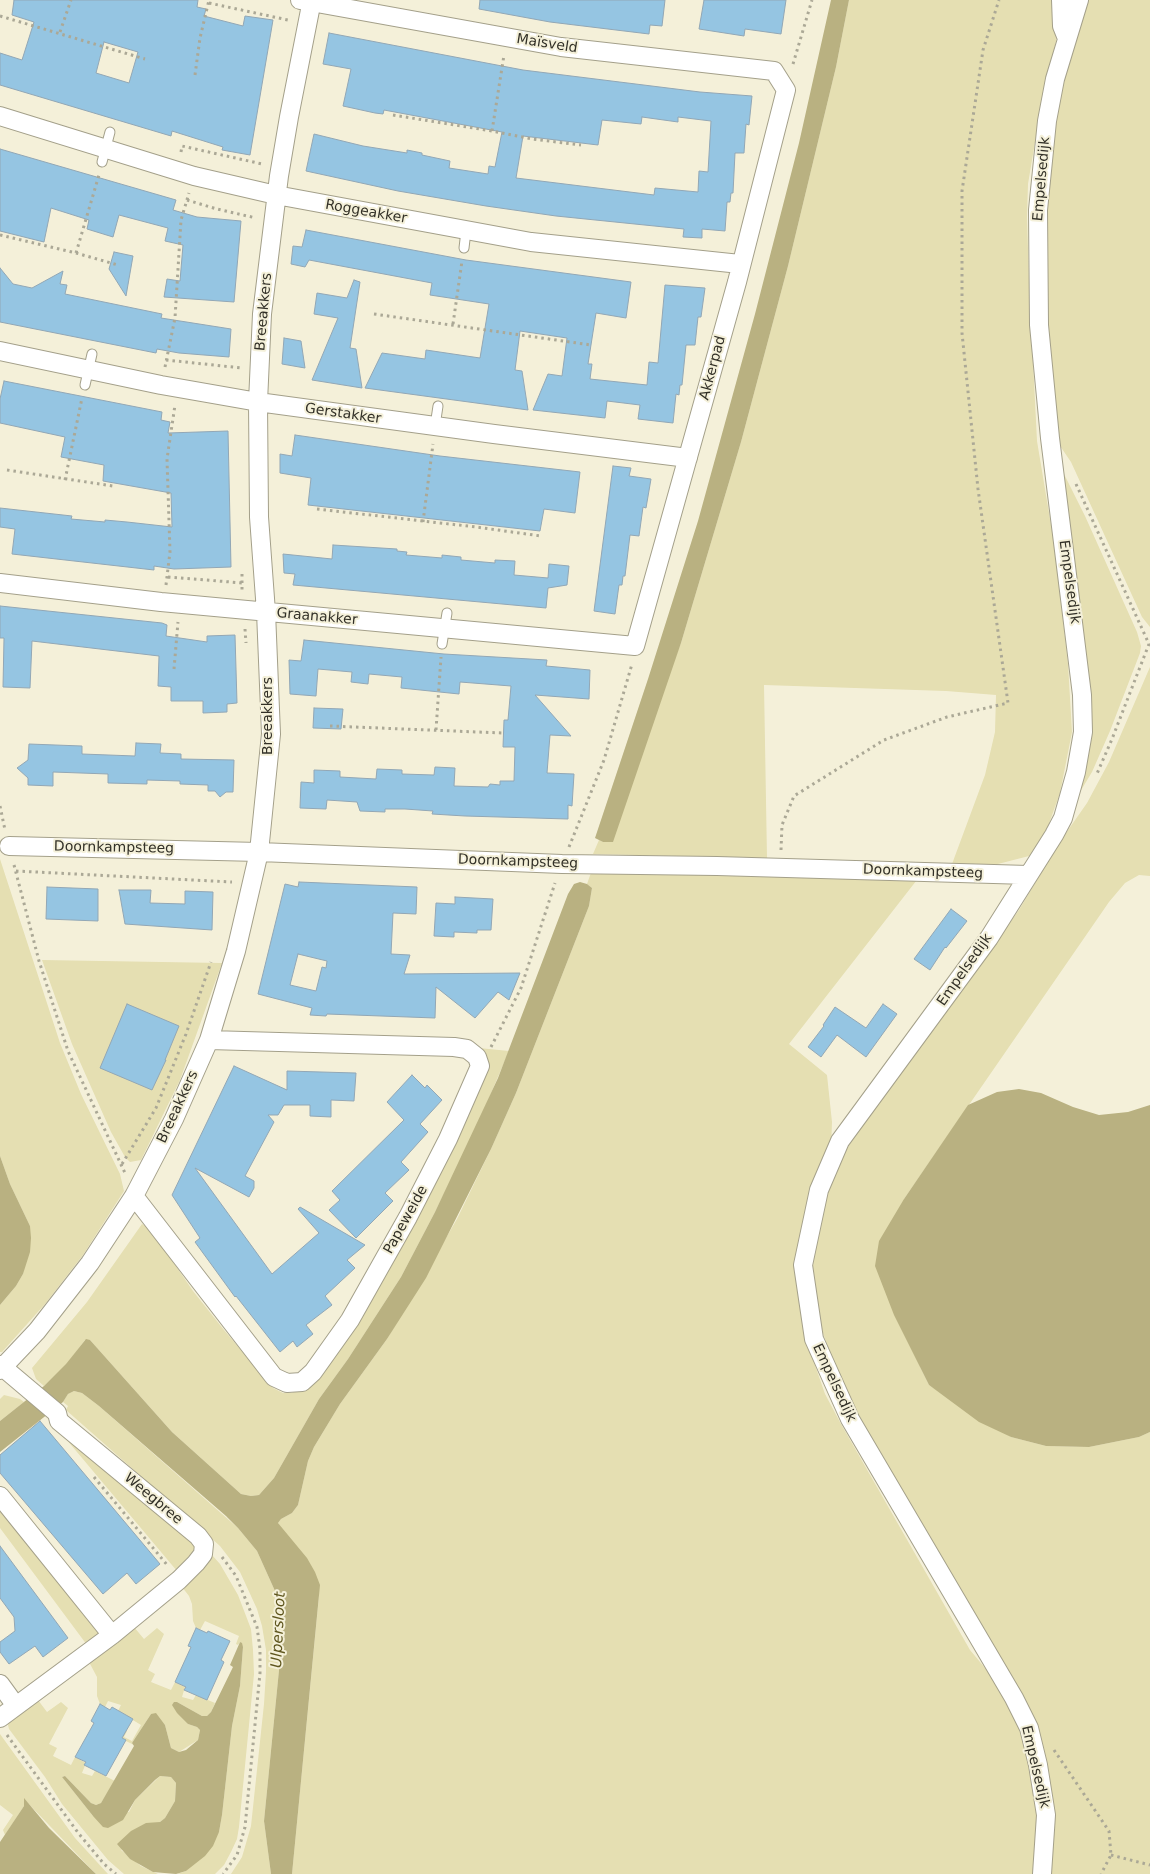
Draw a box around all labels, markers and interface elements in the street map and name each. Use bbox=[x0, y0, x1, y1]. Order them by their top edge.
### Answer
street label: Maïsveld bbox=[515, 31, 579, 57]
street label: Empelsedijk bbox=[1030, 136, 1054, 222]
street label: Roggeakker bbox=[324, 197, 408, 227]
street label: Breeakkers bbox=[252, 272, 276, 352]
street label: Akkerpad bbox=[696, 334, 730, 402]
street label: Gerstakker bbox=[304, 400, 382, 428]
street label: Empelsedijk bbox=[1055, 539, 1083, 625]
street label: Graanakker bbox=[276, 605, 358, 629]
street label: Breeakkers bbox=[260, 677, 276, 755]
street label: Doornkampsteeg bbox=[54, 839, 174, 857]
street label: Doornkampsteeg bbox=[458, 852, 578, 872]
street label: Doornkampsteeg bbox=[863, 862, 983, 882]
street label: Empelsedijk bbox=[934, 931, 996, 1009]
street label: Breeakkers bbox=[154, 1068, 202, 1146]
street label: Papeweide bbox=[380, 1183, 432, 1257]
street label: Empelsedijk bbox=[809, 1341, 859, 1425]
street label: Weegbree bbox=[121, 1470, 185, 1528]
water label: Ulpersloot bbox=[268, 1591, 290, 1669]
street label: Empelsedijk bbox=[1017, 1724, 1053, 1810]

